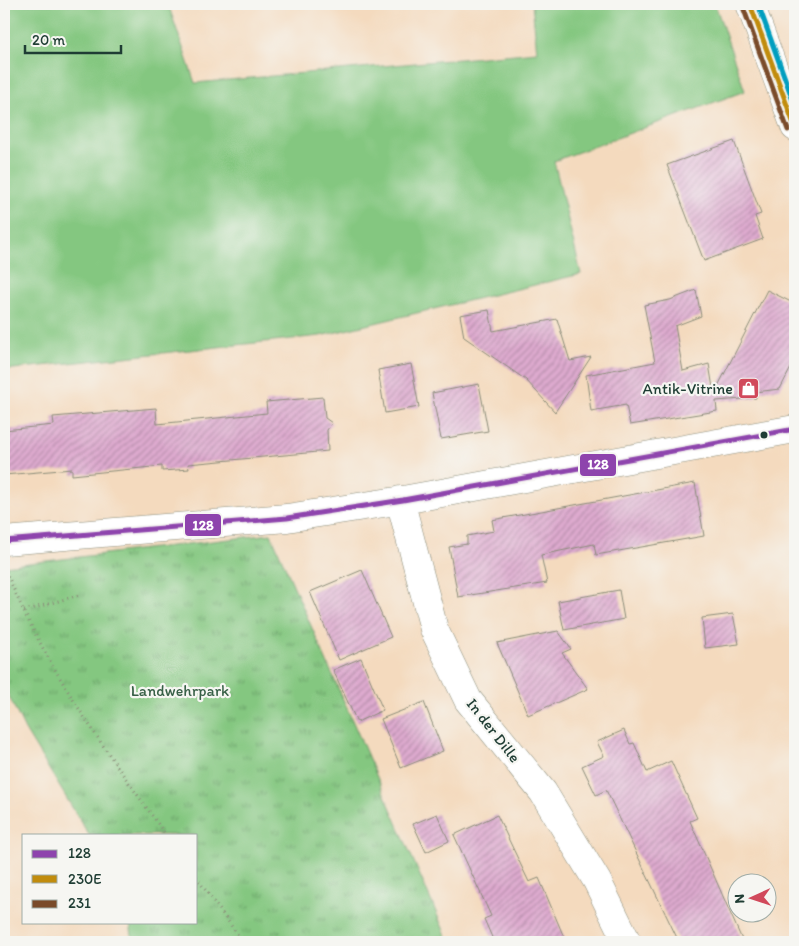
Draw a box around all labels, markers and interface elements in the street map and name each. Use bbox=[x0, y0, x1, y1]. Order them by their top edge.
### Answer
scale bar bbox=[25, 22, 121, 54]
text: 20 m bbox=[32, 31, 66, 49]
shop icon: Antik-Vitrine bbox=[737, 376, 761, 400]
place label: Antik-Vitrine bbox=[643, 379, 733, 398]
unlabelled marker bbox=[759, 430, 769, 440]
line badge: 128 bbox=[579, 453, 617, 477]
text: 128 bbox=[587, 456, 609, 473]
line badge: 128 bbox=[184, 513, 222, 537]
text: 128 bbox=[192, 517, 214, 534]
park label: Landwehrpark bbox=[131, 681, 229, 700]
street label: In der Dille bbox=[463, 694, 525, 766]
legend bbox=[22, 834, 198, 924]
text: 128 bbox=[68, 844, 91, 862]
text: 230E bbox=[68, 870, 102, 888]
north arrow bbox=[726, 874, 776, 924]
text: N bbox=[731, 893, 748, 904]
text: 231 bbox=[68, 894, 91, 912]

